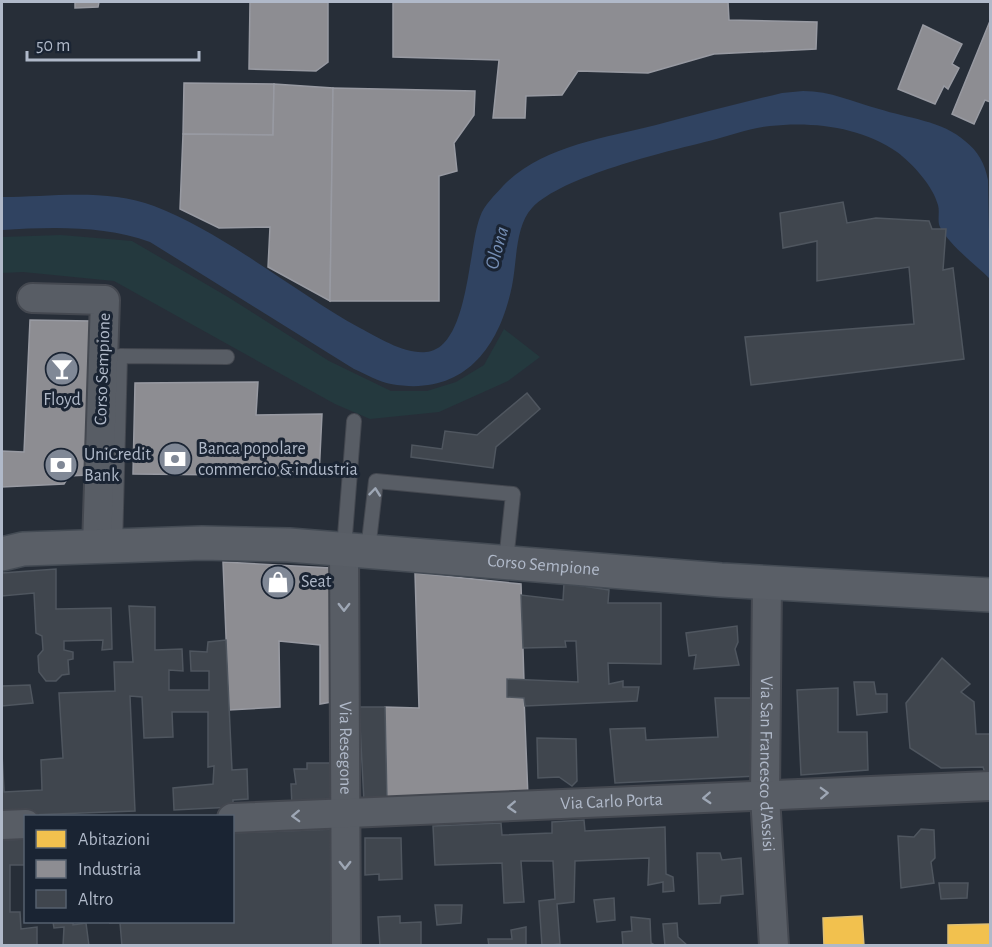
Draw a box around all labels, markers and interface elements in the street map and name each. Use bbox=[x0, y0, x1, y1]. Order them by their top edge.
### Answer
scale bar bbox=[27, 24, 200, 62]
text: 50 m bbox=[36, 37, 70, 55]
water label: Olona bbox=[482, 224, 512, 272]
street label: Corso Sempione bbox=[92, 312, 114, 426]
bar icon: Floyd bbox=[44, 351, 80, 387]
place label: Floyd bbox=[43, 391, 81, 409]
place label: Banca popolare commercio & industria bbox=[198, 440, 358, 479]
bank icon: Banca popolare commercio & industria bbox=[157, 441, 193, 477]
place label: UniCredit Bank bbox=[84, 446, 151, 485]
bank icon: UniCredit Bank bbox=[43, 447, 79, 483]
one-way arrow bbox=[368, 488, 380, 497]
street label: Corso Sempione bbox=[487, 552, 600, 579]
shop icon: Seat bbox=[260, 564, 296, 600]
place label: Seat bbox=[301, 573, 332, 591]
one-way arrow bbox=[338, 602, 350, 611]
street label: Via San Francesco d'Assisi bbox=[756, 676, 777, 852]
street label: Via Resegone bbox=[336, 701, 354, 795]
one-way arrow bbox=[819, 787, 828, 800]
street label: Via Carlo Porta bbox=[560, 791, 663, 813]
one-way arrow bbox=[703, 792, 712, 805]
one-way arrow bbox=[508, 800, 517, 813]
one-way arrow bbox=[292, 809, 301, 822]
legend bbox=[24, 815, 234, 923]
text: Abitazioni bbox=[78, 831, 150, 849]
one-way arrow bbox=[339, 860, 351, 869]
text: Industria bbox=[78, 861, 141, 879]
text: Altro bbox=[78, 891, 113, 909]

